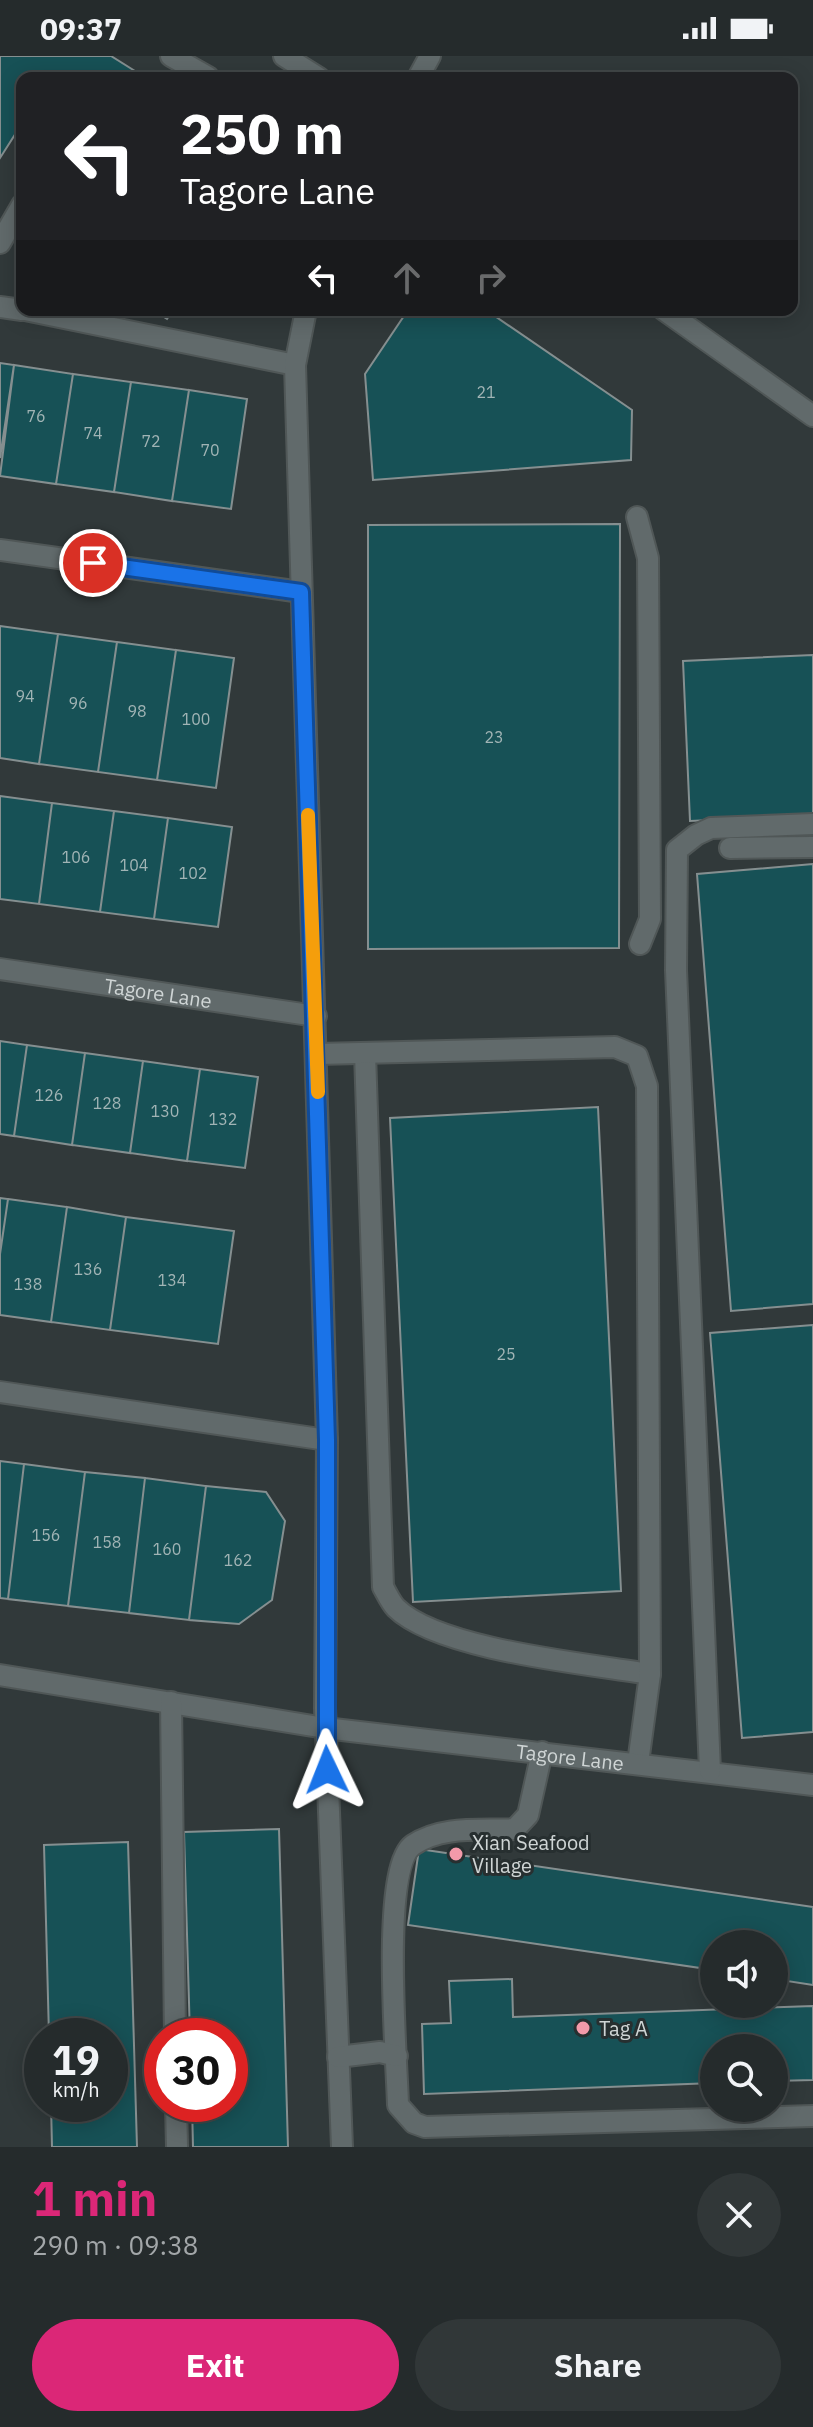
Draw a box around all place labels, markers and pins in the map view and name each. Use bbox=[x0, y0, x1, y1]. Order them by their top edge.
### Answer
pin bbox=[59, 529, 127, 597]
place label: Xian Seafood Village bbox=[472, 1829, 590, 1879]
marker: Xian Seafood Village bbox=[447, 1845, 465, 1863]
place label: Tag A bbox=[599, 2015, 648, 2042]
marker: Tag A bbox=[574, 2019, 592, 2037]

